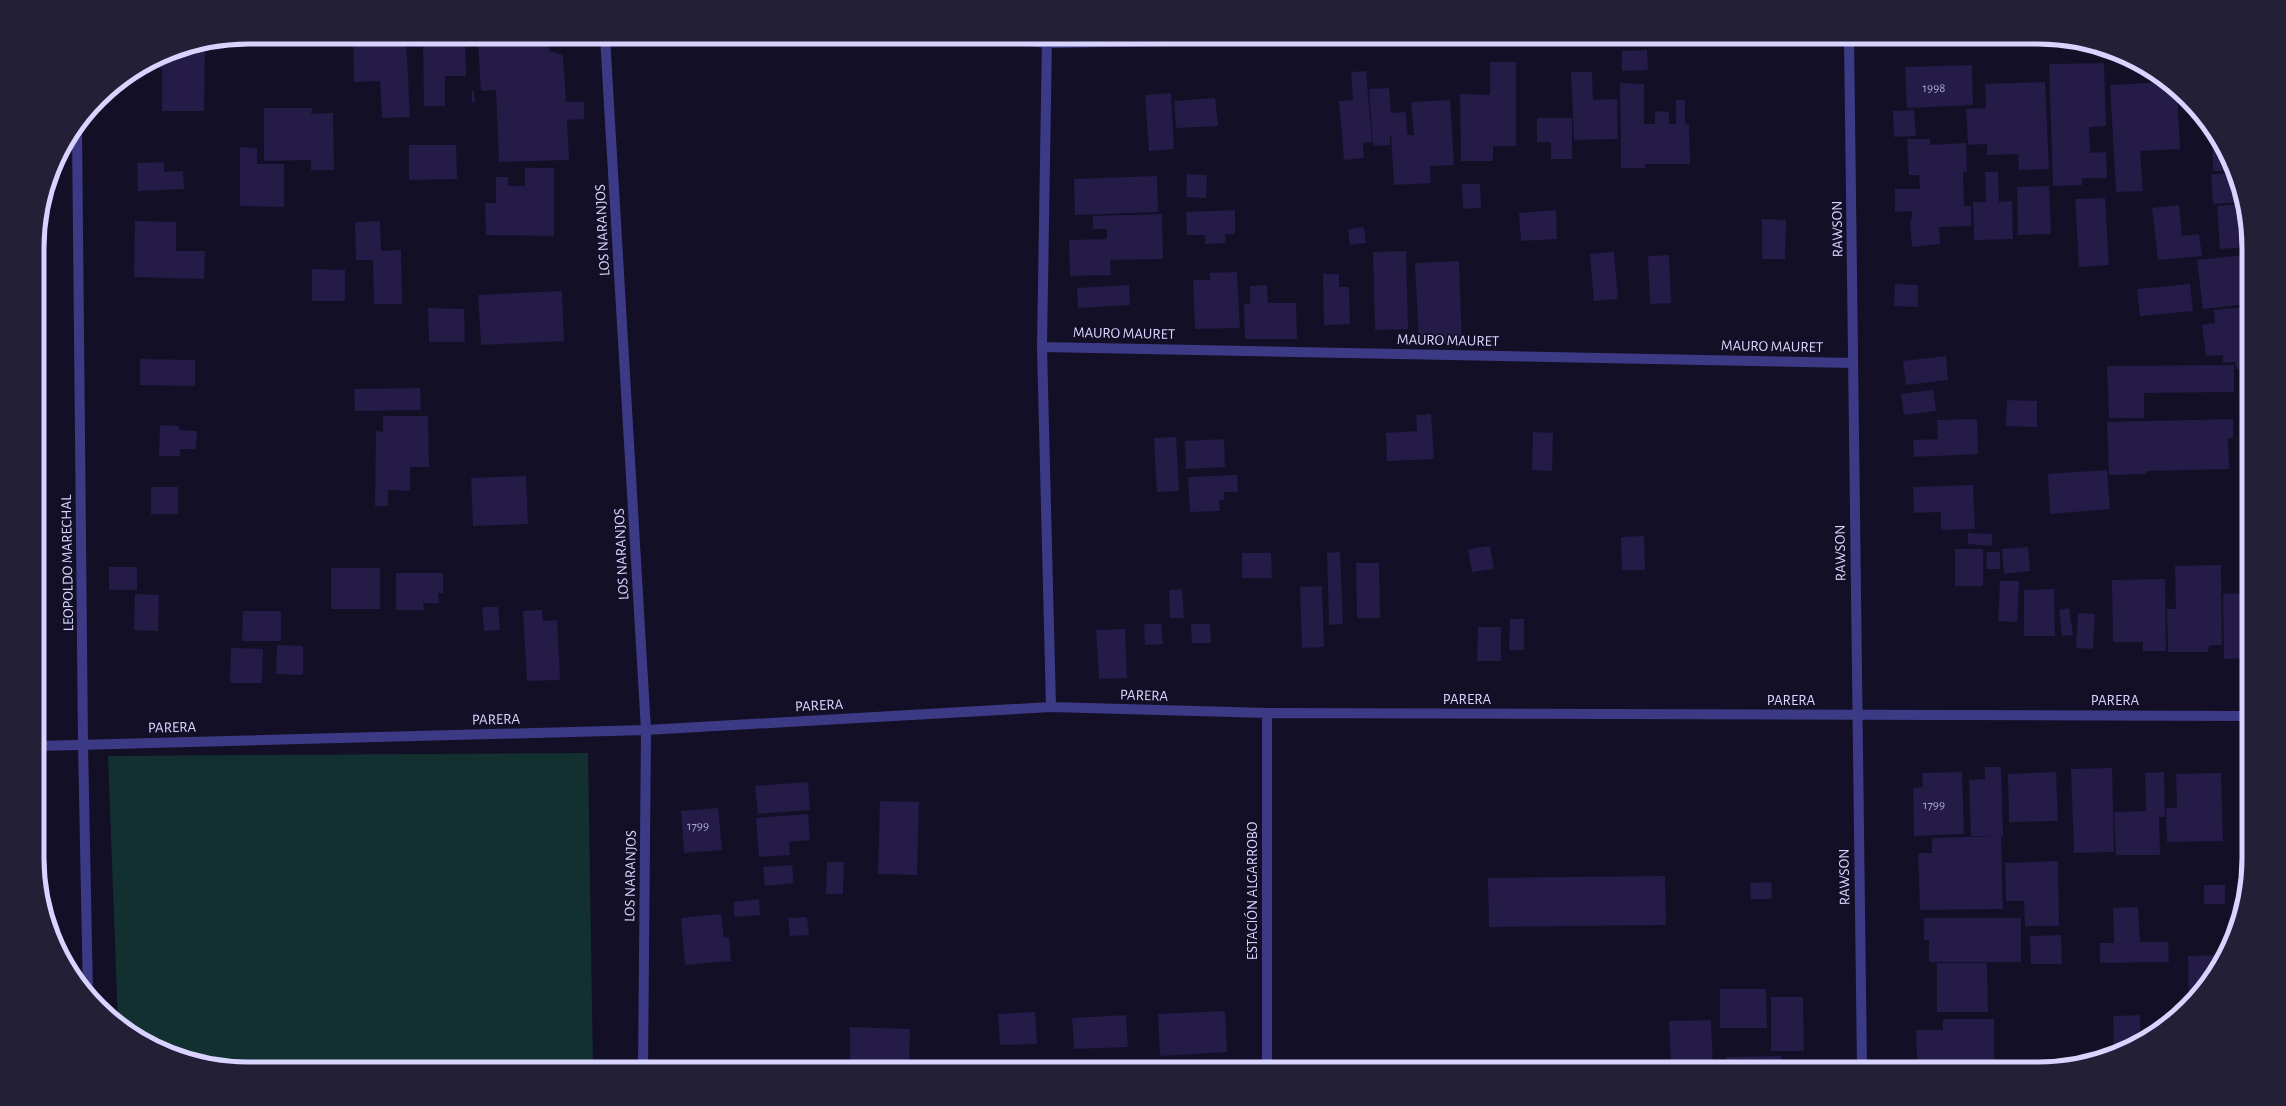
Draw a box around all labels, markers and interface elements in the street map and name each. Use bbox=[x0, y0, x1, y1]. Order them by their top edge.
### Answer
house number: 1998 bbox=[1923, 82, 1945, 95]
street label: LOS NARANJOS bbox=[593, 184, 612, 276]
street label: RAWSON bbox=[1830, 201, 1845, 257]
street label: MAURO MAURET bbox=[1073, 325, 1176, 342]
street label: MAURO MAURET bbox=[1397, 332, 1500, 349]
street label: MAURO MAURET bbox=[1721, 338, 1824, 355]
street label: LEOPOLDO MARECHAL bbox=[59, 494, 76, 632]
street label: LOS NARANJOS bbox=[612, 508, 631, 600]
street label: RAWSON bbox=[1833, 525, 1848, 581]
street label: PARERA bbox=[1120, 687, 1169, 704]
street label: PARERA bbox=[1443, 692, 1491, 707]
street label: PARERA bbox=[1767, 693, 1815, 708]
street label: PARERA bbox=[2091, 693, 2139, 708]
street label: PARERA bbox=[795, 697, 844, 714]
street label: PARERA bbox=[472, 712, 521, 727]
street label: PARERA bbox=[148, 720, 197, 735]
house number: 1799 bbox=[1923, 799, 1945, 812]
house number: 1799 bbox=[687, 820, 709, 833]
street label: ESTACIÓN ALGARROBO bbox=[1243, 822, 1260, 960]
street label: LOS NARANJOS bbox=[622, 830, 639, 922]
street label: RAWSON bbox=[1837, 849, 1852, 905]

